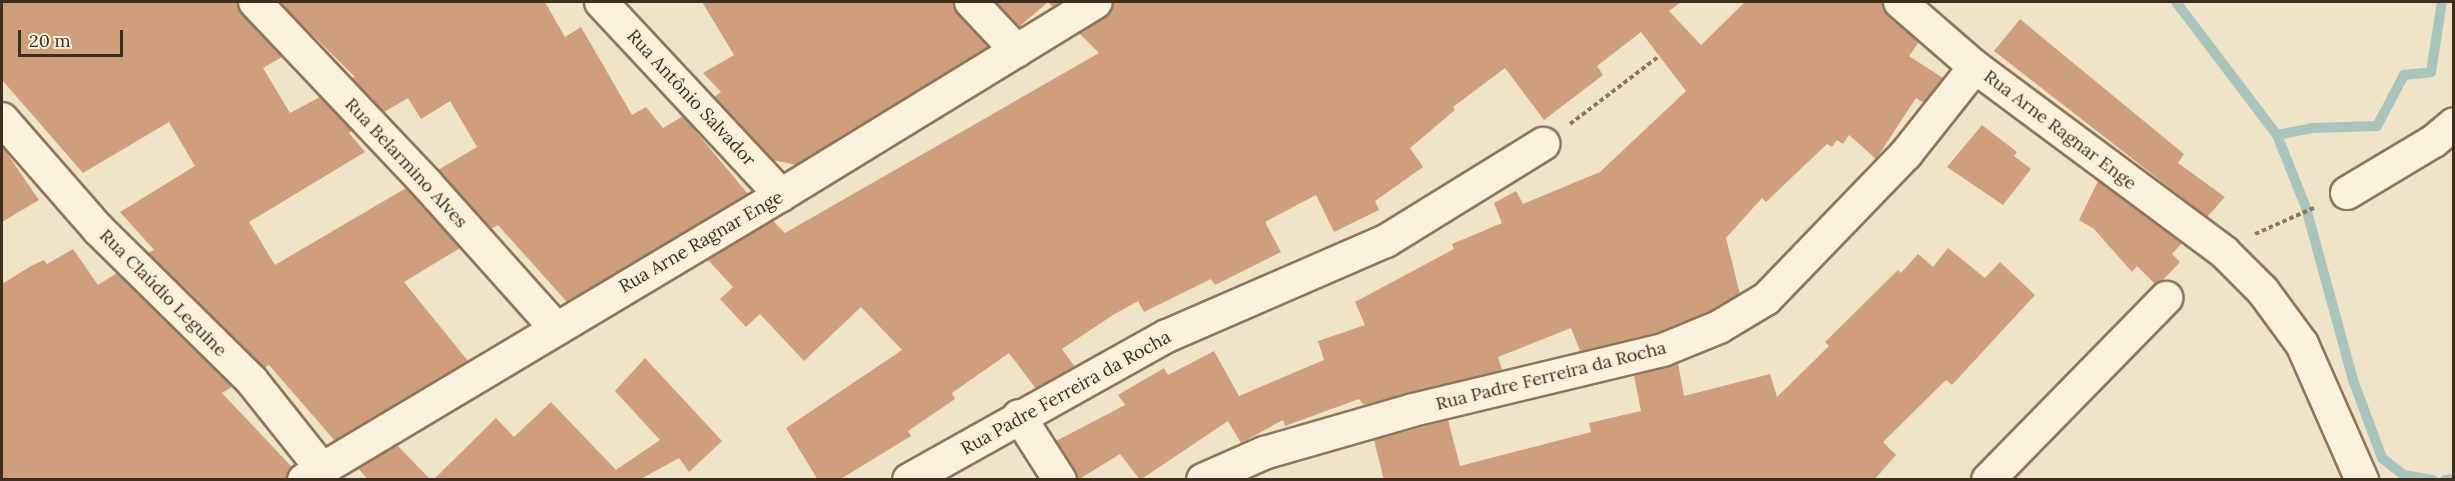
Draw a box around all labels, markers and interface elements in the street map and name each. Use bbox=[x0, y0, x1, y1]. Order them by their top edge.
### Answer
scale bar bbox=[21, 18, 126, 56]
street label: Rua Antônio Salvador bbox=[622, 25, 760, 171]
text: 20 m bbox=[29, 29, 71, 52]
street label: Rua Arne Ragnar Enge bbox=[1979, 66, 2141, 194]
street label: Rua Belarmino Alves bbox=[340, 94, 472, 232]
street label: Rua Arne Ragnar Enge bbox=[615, 186, 787, 298]
street label: Rua Claúdio Leguine bbox=[95, 225, 231, 361]
street label: Rua Padre Ferreira da Rocha bbox=[957, 326, 1175, 460]
street label: Rua Padre Ferreira da Rocha bbox=[1434, 337, 1668, 415]

